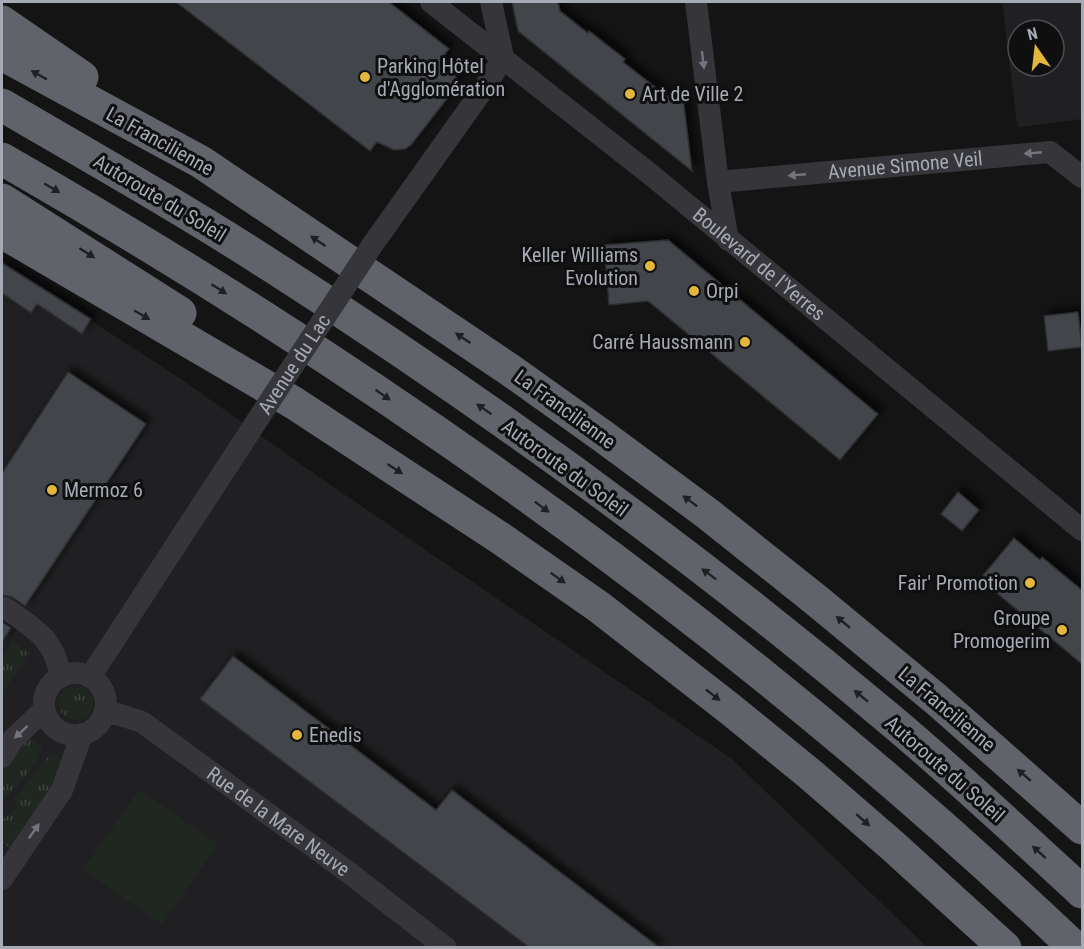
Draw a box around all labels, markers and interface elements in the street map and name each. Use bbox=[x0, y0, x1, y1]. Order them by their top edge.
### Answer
north arrow bbox=[1006, 18, 1066, 78]
text: N bbox=[1025, 24, 1040, 44]
one-way arrow bbox=[698, 50, 707, 69]
place label: Parking Hôtel d'Agglomération bbox=[377, 54, 505, 101]
one-way arrow bbox=[31, 69, 47, 80]
marker: Parking Hôtel d'Agglomération bbox=[358, 70, 372, 84]
place label: Art de Ville 2 bbox=[642, 82, 743, 106]
marker: Art de Ville 2 bbox=[623, 87, 637, 101]
street label: La Francilienne bbox=[102, 102, 218, 180]
street label: Avenue Simone Veil bbox=[827, 146, 984, 184]
street label: Autoroute du Soleil bbox=[89, 149, 231, 247]
one-way arrow bbox=[1023, 149, 1042, 158]
one-way arrow bbox=[787, 170, 806, 180]
one-way arrow bbox=[44, 183, 61, 193]
street label: Boulevard de l'Yerres bbox=[688, 202, 830, 326]
one-way arrow bbox=[310, 236, 327, 247]
place label: Keller Williams Evolution bbox=[521, 243, 638, 290]
one-way arrow bbox=[79, 247, 95, 258]
marker: Keller Williams Evolution bbox=[643, 259, 657, 273]
place label: Orpi bbox=[706, 279, 739, 303]
one-way arrow bbox=[211, 283, 227, 294]
marker: Orpi bbox=[687, 284, 701, 298]
one-way arrow bbox=[134, 310, 151, 320]
street label: Avenue du Lac bbox=[253, 310, 336, 419]
place label: Carré Haussmann bbox=[592, 330, 733, 354]
one-way arrow bbox=[456, 332, 472, 344]
marker: Carré Haussmann bbox=[738, 335, 752, 349]
street label: La Francilienne bbox=[510, 364, 620, 454]
one-way arrow bbox=[375, 389, 391, 400]
one-way arrow bbox=[476, 404, 492, 415]
street label: Autoroute du Soleil bbox=[497, 414, 633, 522]
one-way arrow bbox=[387, 464, 404, 475]
place label: Mermoz 6 bbox=[64, 478, 143, 502]
marker: Mermoz 6 bbox=[45, 483, 59, 497]
one-way arrow bbox=[682, 495, 698, 507]
one-way arrow bbox=[534, 501, 550, 513]
one-way arrow bbox=[702, 568, 718, 580]
place label: Fair' Promotion bbox=[898, 571, 1018, 595]
one-way arrow bbox=[549, 572, 565, 584]
marker: Fair' Promotion bbox=[1023, 576, 1037, 590]
place label: Groupe Promogerim bbox=[953, 606, 1050, 653]
one-way arrow bbox=[836, 616, 851, 629]
marker: Groupe Promogerim bbox=[1055, 623, 1069, 637]
street label: La Francilienne bbox=[894, 662, 1000, 756]
one-way arrow bbox=[705, 689, 721, 702]
one-way arrow bbox=[853, 690, 869, 703]
street label: Autoroute du Soleil bbox=[880, 711, 1010, 827]
place label: Enedis bbox=[309, 723, 362, 747]
one-way arrow bbox=[14, 725, 29, 738]
marker: Enedis bbox=[290, 728, 304, 742]
street label: Rue de la Mare Neuve bbox=[202, 761, 355, 881]
one-way arrow bbox=[1016, 768, 1031, 782]
one-way arrow bbox=[855, 813, 870, 826]
one-way arrow bbox=[28, 823, 40, 839]
one-way arrow bbox=[1033, 846, 1047, 860]

